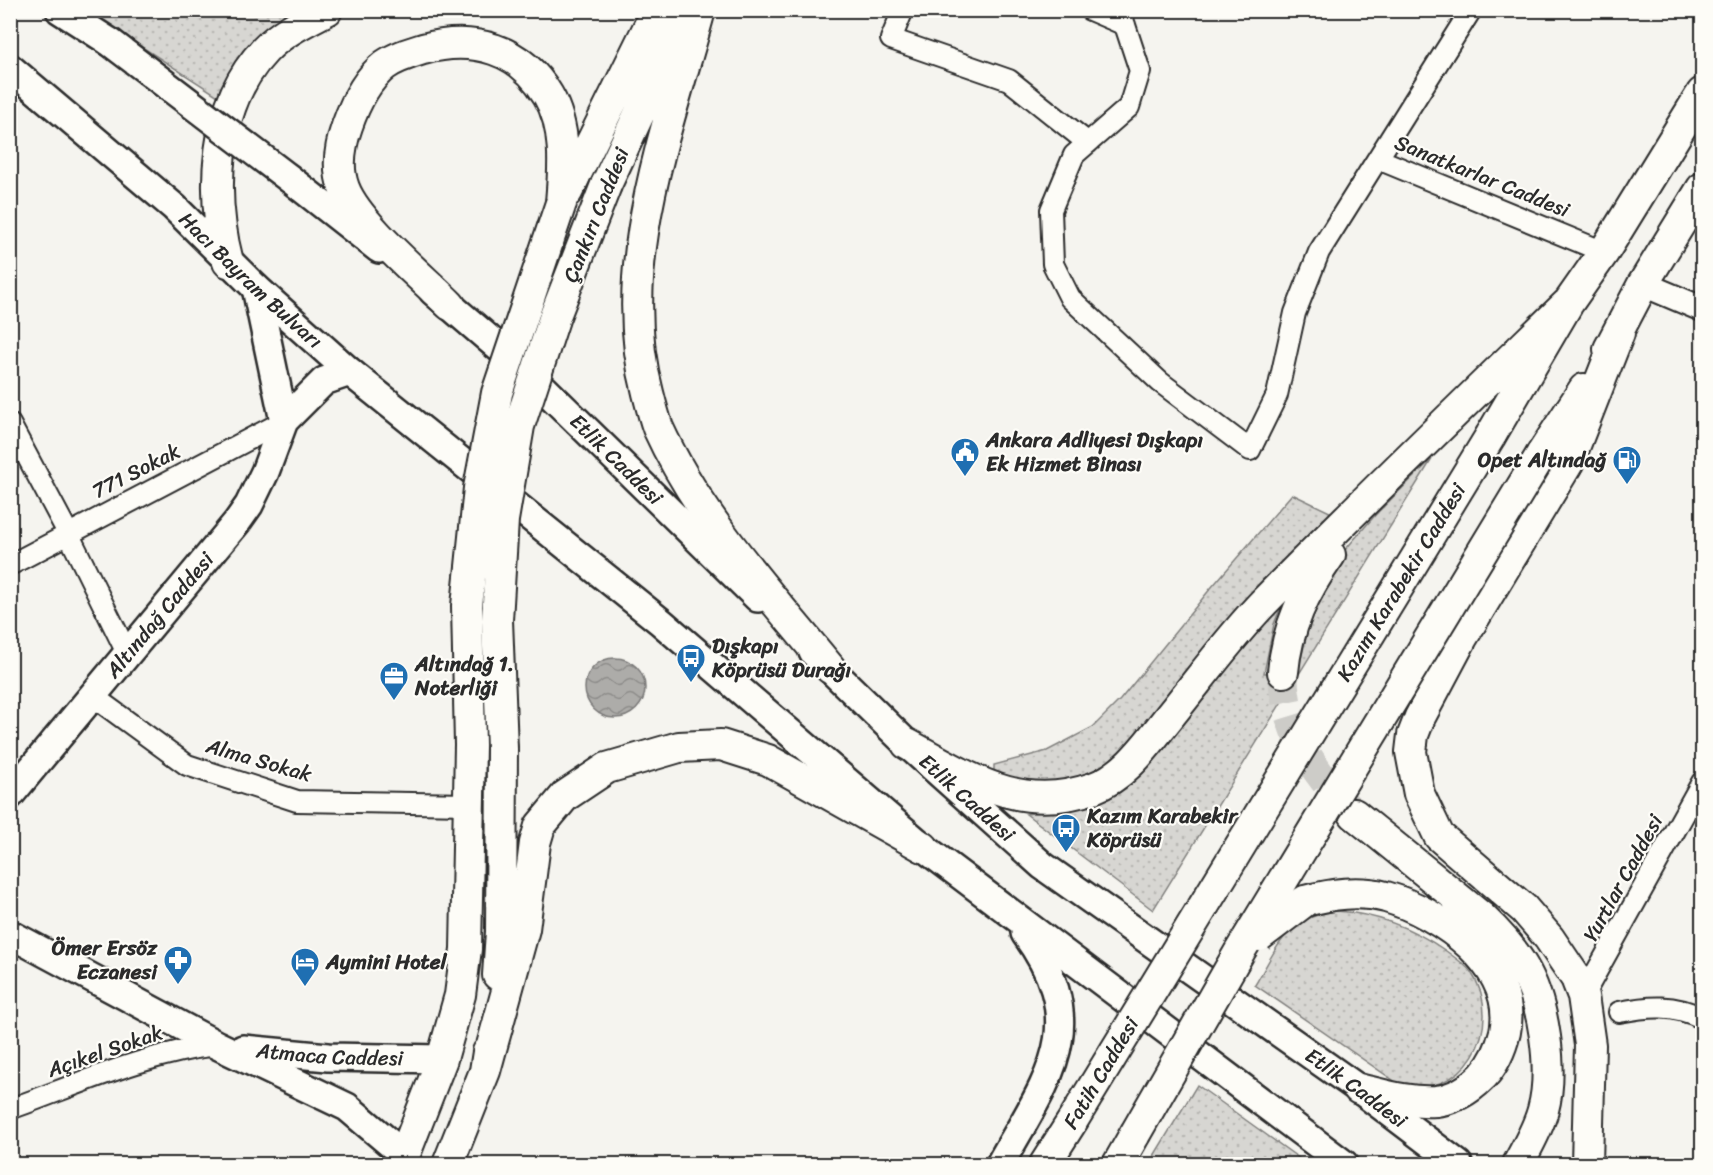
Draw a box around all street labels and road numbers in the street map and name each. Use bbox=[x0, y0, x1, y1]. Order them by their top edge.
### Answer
street label: Sanatkarlar Caddesi bbox=[1389, 124, 1576, 229]
street label: Çankırı Caddesi bbox=[552, 141, 641, 288]
street label: Hacı Bayram Bulvarı bbox=[169, 202, 332, 359]
street label: Etlik Caddesi bbox=[560, 404, 673, 516]
street label: 771 Sokak bbox=[85, 432, 187, 510]
street label: Kazım Karabekir Caddesi bbox=[1326, 474, 1477, 689]
street label: Altındağ Caddesi bbox=[95, 542, 225, 688]
street label: Alma Sokak bbox=[201, 726, 317, 793]
street label: Etlik Caddesi bbox=[910, 744, 1025, 853]
street label: Yurtlar Caddesi bbox=[1572, 806, 1674, 949]
street label: Fatih Caddesi bbox=[1052, 1008, 1150, 1137]
street label: Açıkel Sokak bbox=[41, 1013, 169, 1089]
street label: Atmaca Caddesi bbox=[254, 1031, 405, 1077]
street label: Etlik Caddesi bbox=[1297, 1037, 1417, 1139]

